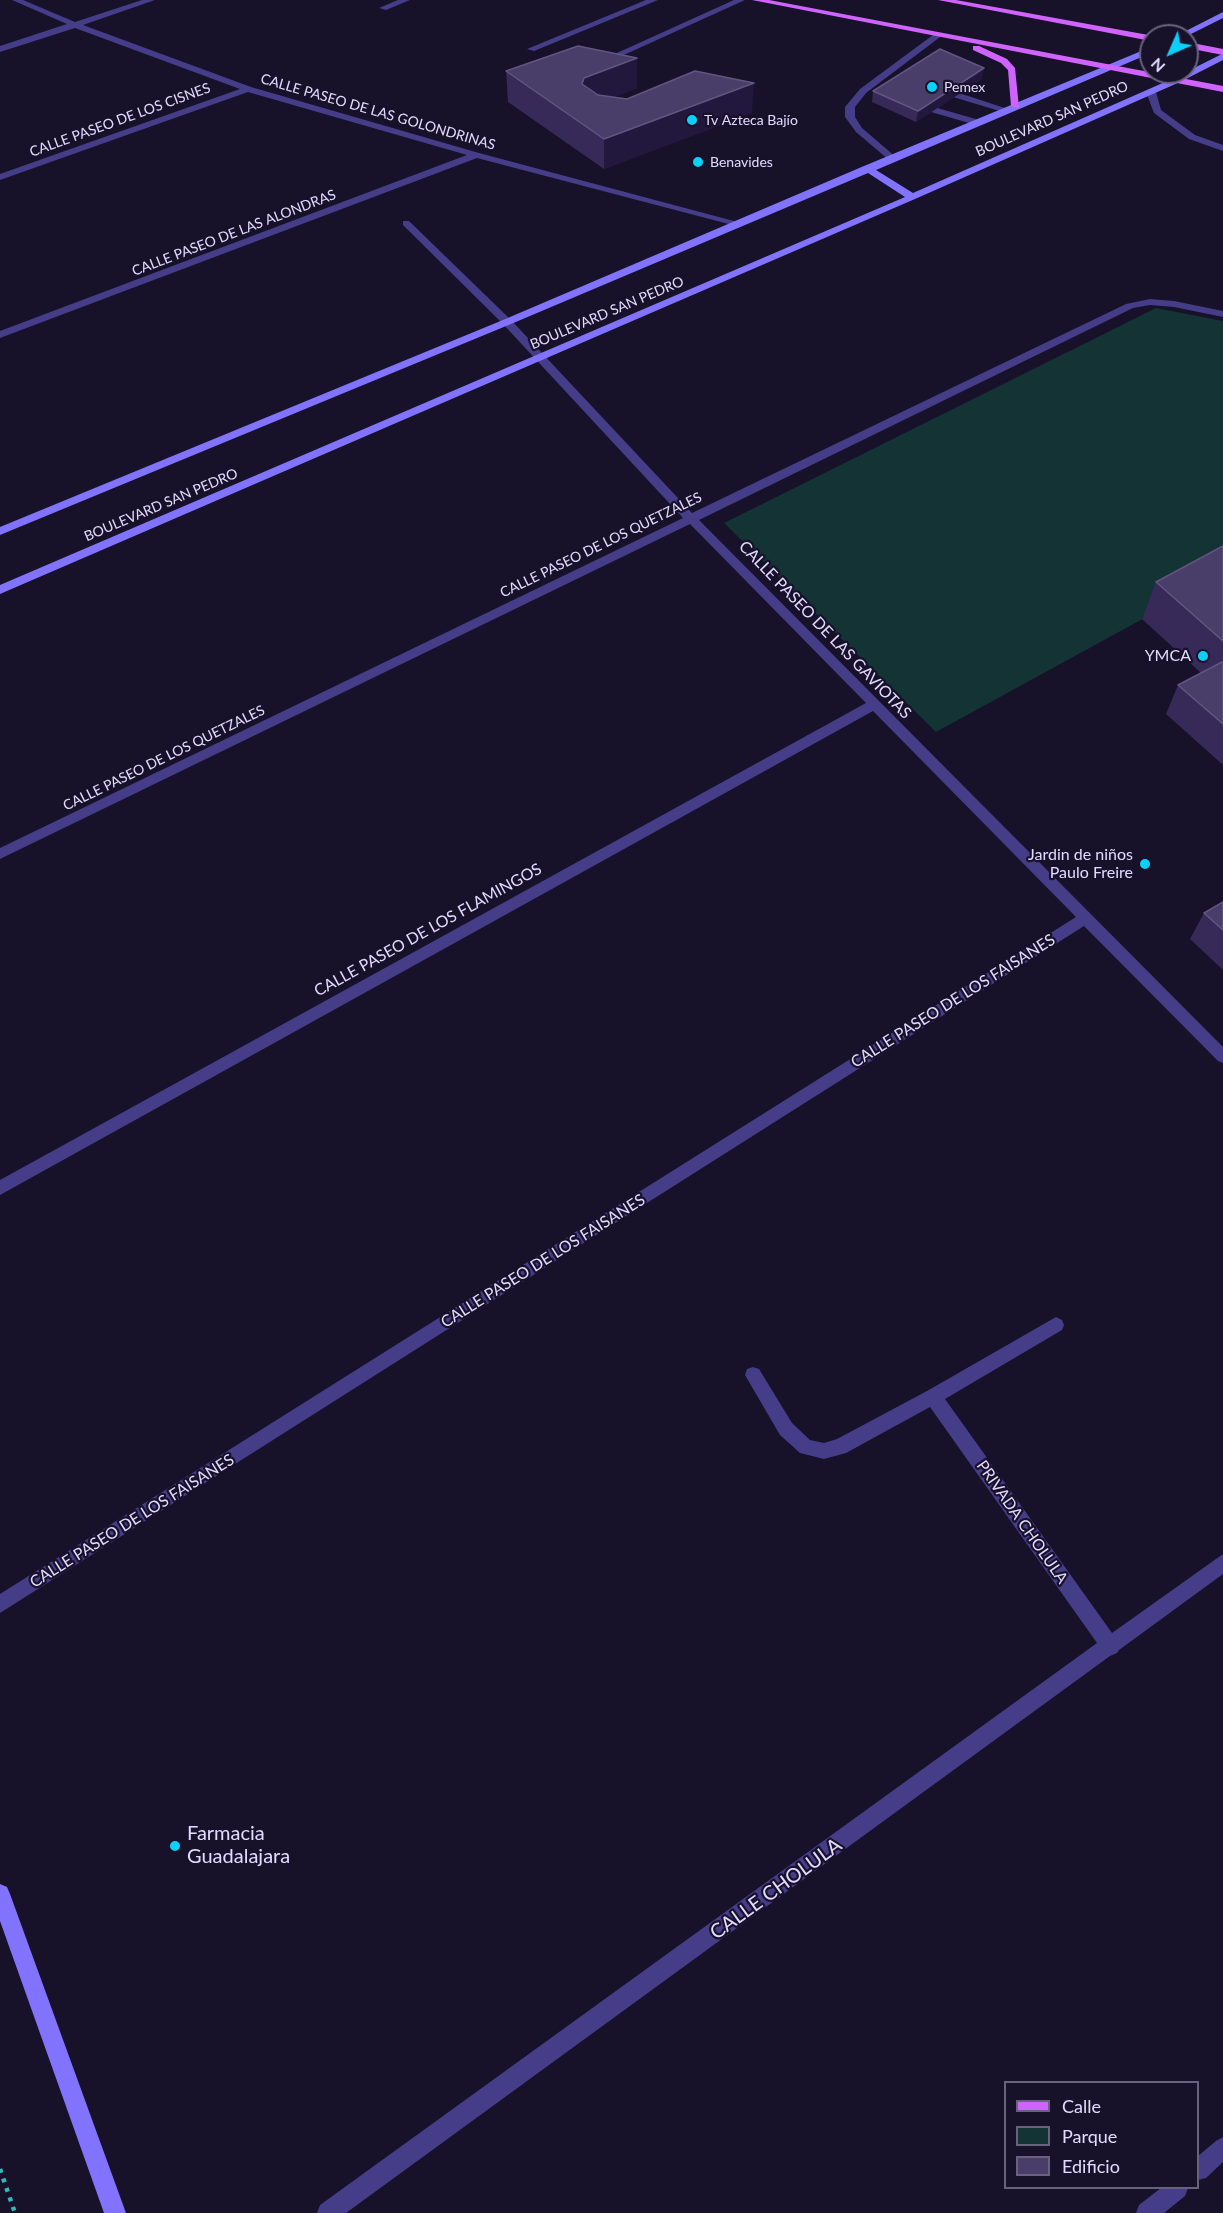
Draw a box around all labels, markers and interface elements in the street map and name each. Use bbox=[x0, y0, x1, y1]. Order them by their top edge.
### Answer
north arrow bbox=[1139, 24, 1199, 84]
text: N bbox=[1146, 55, 1168, 77]
street label: CALLE PASEO DE LAS GOLONDRINAS bbox=[259, 70, 497, 154]
street label: BOULEVARD SAN PEDRO bbox=[973, 78, 1131, 160]
street label: CALLE PASEO DE LOS CISNES bbox=[27, 79, 213, 161]
place label: Pemex bbox=[944, 79, 985, 95]
marker: Pemex bbox=[925, 80, 939, 94]
place label: Tv Azteca Bajío bbox=[704, 112, 798, 128]
marker: Tv Azteca Bajío bbox=[685, 113, 699, 127]
place label: Benavides bbox=[710, 154, 773, 170]
marker: Benavides bbox=[691, 155, 705, 169]
street label: CALLE PASEO DE LAS ALONDRAS bbox=[130, 186, 338, 280]
street label: BOULEVARD SAN PEDRO bbox=[528, 273, 686, 353]
street label: BOULEVARD SAN PEDRO bbox=[82, 465, 240, 545]
street label: CALLE PASEO DE LOS QUETZALES bbox=[497, 489, 705, 601]
street label: CALLE PASEO DE LAS GAVIOTAS bbox=[735, 537, 915, 723]
place label: YMCA bbox=[1145, 646, 1191, 666]
marker: YMCA bbox=[1196, 649, 1210, 663]
street label: CALLE PASEO DE LOS QUETZALES bbox=[60, 702, 268, 814]
place label: Jardin de niños Paulo Freire bbox=[1028, 845, 1133, 883]
marker: Jardin de niños Paulo Freire bbox=[1138, 857, 1152, 871]
street label: CALLE PASEO DE LOS FLAMINGOS bbox=[311, 859, 545, 1001]
street label: CALLE PASEO DE LOS FAISANES bbox=[847, 930, 1059, 1072]
street label: CALLE PASEO DE LOS FAISANES bbox=[437, 1190, 649, 1332]
street label: CALLE PASEO DE LOS FAISANES bbox=[26, 1450, 238, 1592]
street label: PRIVADA CHOLULA bbox=[972, 1457, 1072, 1587]
place label: Farmacia Guadalajara bbox=[187, 1822, 290, 1869]
street label: CALLE CHOLULA bbox=[705, 1833, 847, 1945]
marker: Farmacia Guadalajara bbox=[168, 1839, 182, 1853]
legend bbox=[1004, 2081, 1199, 2189]
text: Calle bbox=[1062, 2095, 1101, 2117]
text: Parque bbox=[1062, 2125, 1117, 2147]
text: Edificio bbox=[1062, 2155, 1120, 2177]

